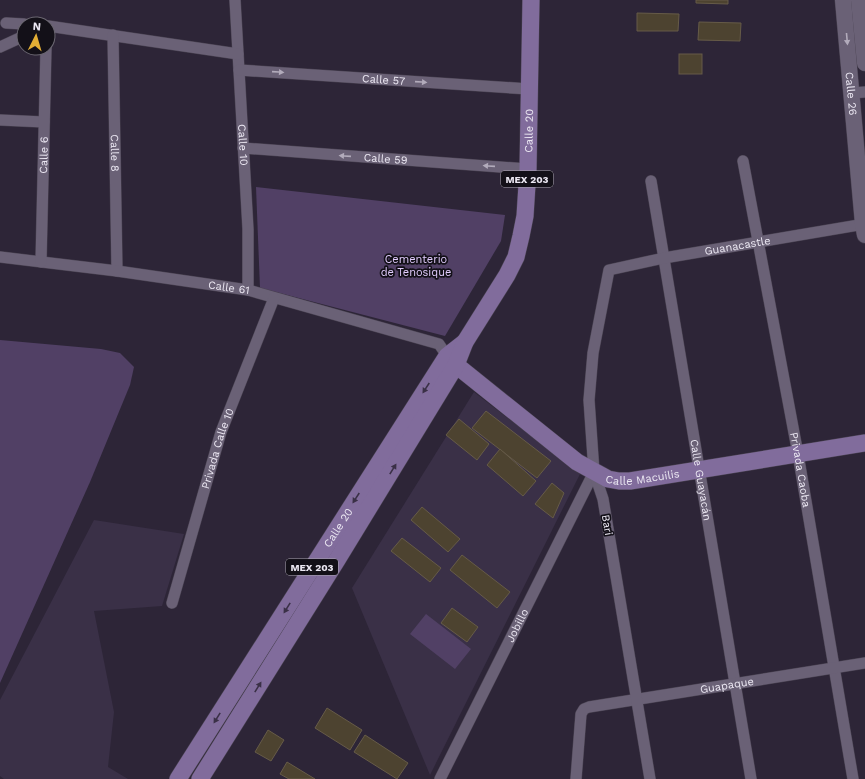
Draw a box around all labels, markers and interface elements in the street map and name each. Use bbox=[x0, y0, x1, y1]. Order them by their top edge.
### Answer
north arrow bbox=[16, 16, 56, 56]
text: N bbox=[32, 20, 41, 33]
one-way arrow bbox=[843, 33, 850, 45]
one-way arrow bbox=[272, 69, 284, 76]
street label: Calle 26 bbox=[843, 71, 860, 116]
street label: Calle 57 bbox=[362, 72, 406, 87]
one-way arrow bbox=[415, 79, 427, 86]
street label: Calle 20 bbox=[522, 109, 536, 153]
street label: Calle 10 bbox=[236, 124, 251, 166]
street label: Calle 8 bbox=[108, 134, 122, 172]
street label: Calle 6 bbox=[37, 136, 50, 174]
street label: Calle 59 bbox=[363, 150, 408, 167]
one-way arrow bbox=[339, 152, 351, 159]
one-way arrow bbox=[483, 162, 495, 169]
road number: MEX 203 bbox=[501, 171, 553, 187]
street label: Guanacastle bbox=[703, 234, 771, 258]
park label: Cementerio de Tenosique bbox=[381, 253, 451, 279]
street label: Calle 61 bbox=[207, 278, 251, 297]
one-way arrow bbox=[422, 383, 430, 393]
street label: Privada Calle 10 bbox=[199, 406, 236, 490]
street label: Privada Caoba bbox=[788, 431, 813, 508]
street label: Calle Guayacán bbox=[688, 438, 714, 522]
one-way arrow bbox=[389, 463, 396, 475]
street label: Calle Macuilis bbox=[605, 467, 680, 488]
one-way arrow bbox=[353, 492, 360, 504]
street label: Calle 20 bbox=[321, 505, 355, 550]
street label: Bari bbox=[599, 514, 615, 536]
road number: MEX 203 bbox=[286, 559, 338, 575]
one-way arrow bbox=[283, 602, 290, 614]
street label: Jobillo bbox=[503, 606, 531, 644]
street label: Guapaque bbox=[699, 674, 755, 696]
one-way arrow bbox=[254, 681, 261, 692]
one-way arrow bbox=[213, 712, 221, 723]

